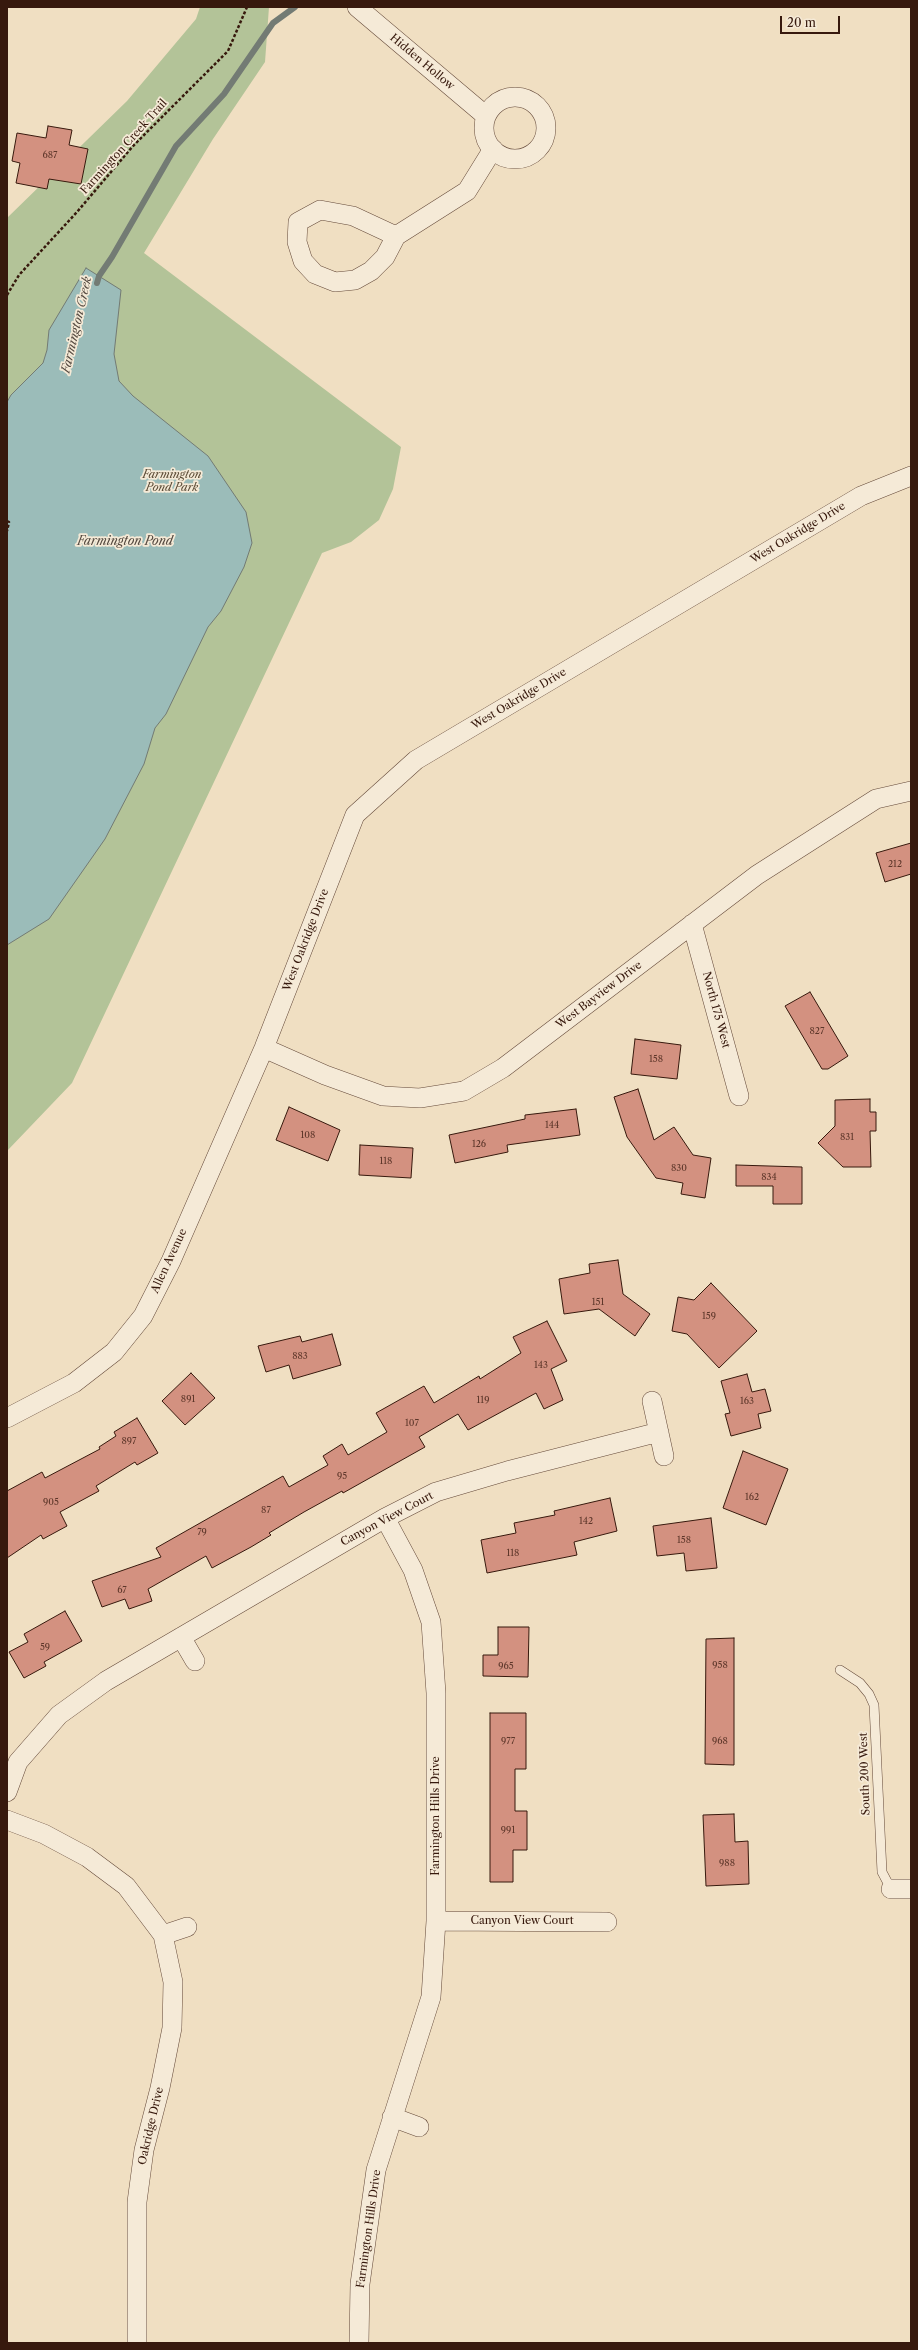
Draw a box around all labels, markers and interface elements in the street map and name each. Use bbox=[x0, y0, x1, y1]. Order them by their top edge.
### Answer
scale bar bbox=[782, 8, 842, 34]
text: 20 m bbox=[787, 15, 816, 30]
street label: Hidden Hollow bbox=[387, 31, 457, 93]
street label: Farmington Creek Trail bbox=[78, 97, 170, 197]
house number: 687 bbox=[42, 150, 58, 160]
water label: Farmington Creek bbox=[59, 275, 95, 375]
park label: Farmington Pond Park bbox=[143, 468, 201, 494]
street label: West Oakridge Drive bbox=[748, 499, 848, 567]
water label: Farmington Pond bbox=[77, 535, 173, 549]
street label: West Oakridge Drive bbox=[469, 665, 569, 733]
house number: 212 bbox=[888, 859, 902, 869]
street label: West Oakridge Drive bbox=[280, 887, 332, 993]
street label: West Bayview Drive bbox=[553, 958, 645, 1032]
street label: North 175 West bbox=[699, 970, 733, 1050]
house number: 827 bbox=[810, 1026, 824, 1036]
house number: 158 bbox=[649, 1054, 663, 1064]
house number: 144 bbox=[545, 1120, 559, 1130]
house number: 108 bbox=[301, 1130, 315, 1140]
house number: 831 bbox=[840, 1132, 854, 1142]
house number: 126 bbox=[472, 1139, 486, 1149]
house number: 118 bbox=[380, 1156, 392, 1166]
house number: 830 bbox=[671, 1163, 687, 1173]
house number: 834 bbox=[761, 1172, 777, 1182]
street label: Allen Avenue bbox=[148, 1227, 190, 1295]
house number: 151 bbox=[592, 1297, 604, 1307]
house number: 159 bbox=[702, 1311, 716, 1321]
house number: 883 bbox=[292, 1351, 308, 1361]
house number: 143 bbox=[534, 1360, 548, 1370]
house number: 891 bbox=[181, 1394, 195, 1404]
house number: 119 bbox=[477, 1395, 489, 1405]
house number: 163 bbox=[740, 1396, 754, 1406]
house number: 107 bbox=[405, 1418, 419, 1428]
house number: 897 bbox=[121, 1436, 137, 1446]
house number: 95 bbox=[337, 1471, 347, 1481]
street label: Canyon View Court bbox=[338, 1489, 436, 1549]
house number: 162 bbox=[745, 1492, 759, 1502]
house number: 905 bbox=[43, 1497, 59, 1507]
house number: 87 bbox=[261, 1505, 271, 1515]
house number: 142 bbox=[579, 1516, 593, 1526]
house number: 79 bbox=[197, 1527, 207, 1537]
house number: 158 bbox=[677, 1535, 691, 1545]
house number: 118 bbox=[507, 1548, 519, 1558]
house number: 67 bbox=[117, 1585, 127, 1595]
house number: 59 bbox=[40, 1642, 50, 1652]
house number: 958 bbox=[712, 1660, 728, 1670]
house number: 965 bbox=[498, 1661, 514, 1671]
street label: South 200 West bbox=[857, 1732, 873, 1816]
house number: 977 bbox=[501, 1736, 515, 1746]
house number: 968 bbox=[712, 1736, 728, 1746]
street label: Farmington Hills Drive bbox=[429, 1756, 443, 1876]
house number: 991 bbox=[501, 1825, 515, 1835]
house number: 988 bbox=[719, 1858, 735, 1868]
street label: Canyon View Court bbox=[470, 1914, 574, 1928]
street label: Oakridge Drive bbox=[136, 2086, 166, 2166]
street label: Farmington Hills Drive bbox=[354, 2169, 384, 2289]

